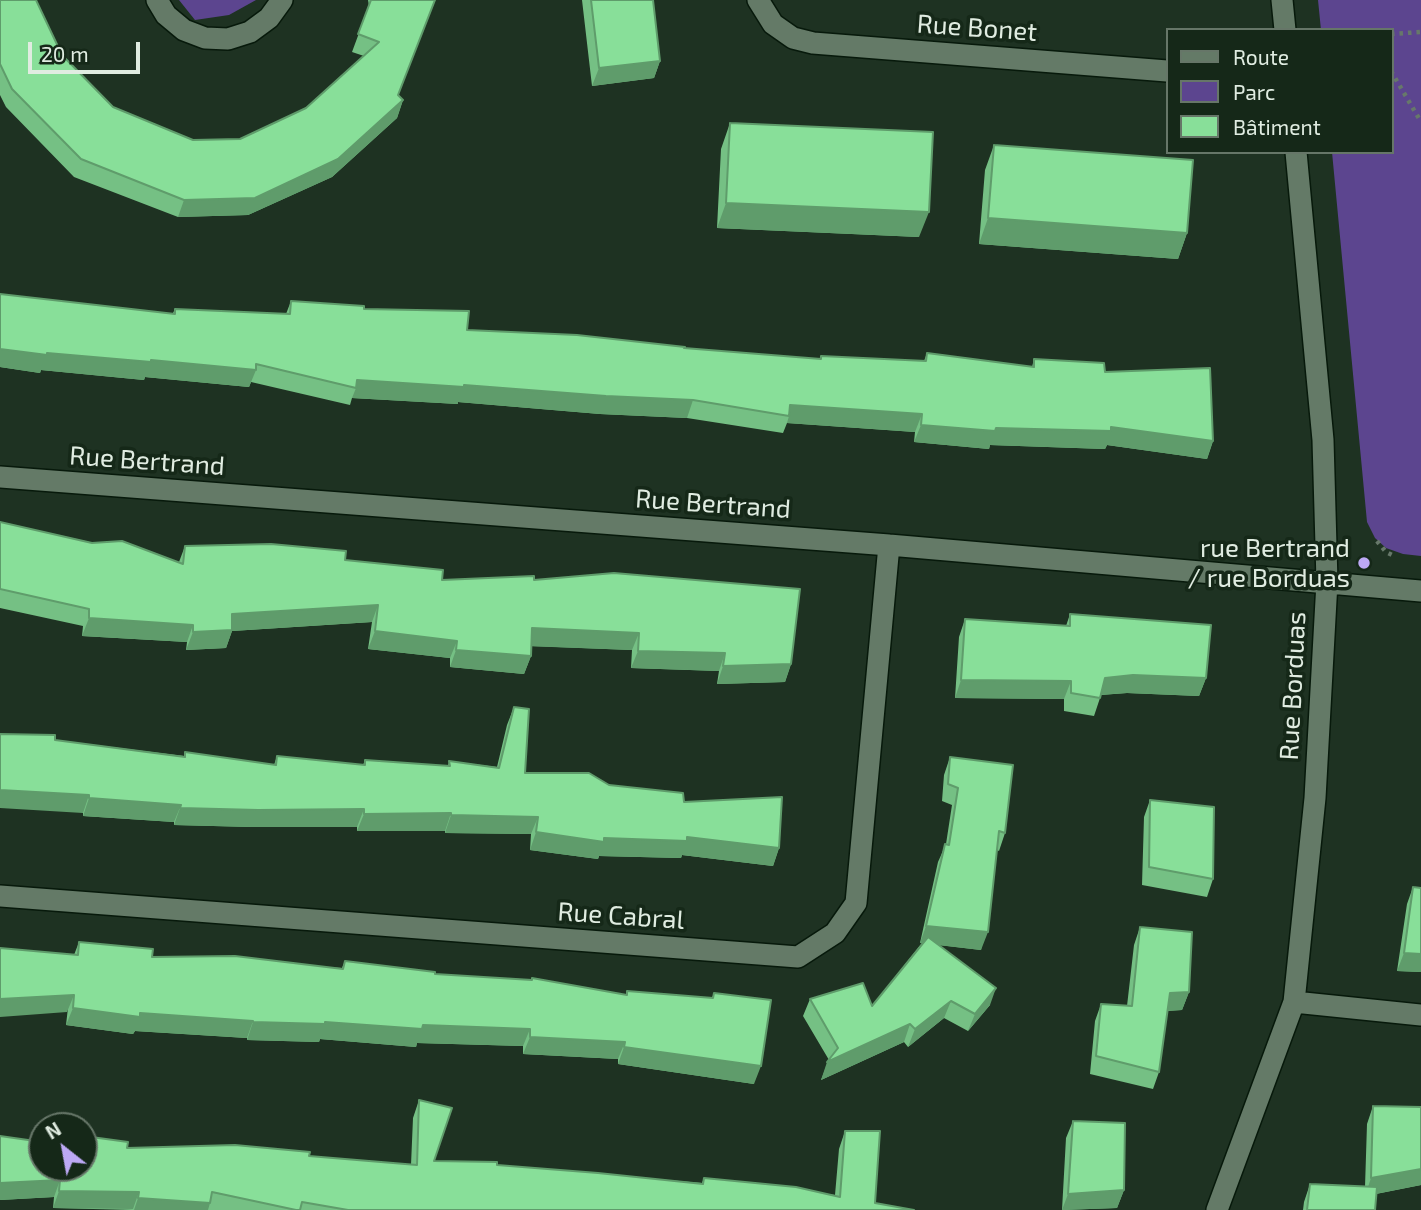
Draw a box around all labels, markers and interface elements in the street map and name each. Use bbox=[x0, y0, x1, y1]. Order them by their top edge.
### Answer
street label: Rue Bonet bbox=[916, 8, 1038, 48]
scale bar bbox=[32, 28, 144, 72]
legend bbox=[1166, 28, 1393, 154]
text: 20 m bbox=[41, 41, 89, 66]
text: Route bbox=[1233, 44, 1289, 69]
text: Parc bbox=[1233, 79, 1275, 104]
text: Bâtiment bbox=[1233, 114, 1321, 139]
street label: Rue Bertrand bbox=[68, 440, 226, 482]
street label: Rue Bertrand bbox=[634, 483, 792, 525]
place label: rue Bertrand / rue Borduas bbox=[1188, 532, 1350, 594]
marker: rue Bertrand / rue Borduas bbox=[1356, 555, 1372, 571]
street label: Rue Borduas bbox=[1274, 611, 1312, 761]
street label: Rue Cabral bbox=[557, 896, 685, 936]
north arrow bbox=[28, 1112, 98, 1182]
text: N bbox=[41, 1117, 65, 1144]

